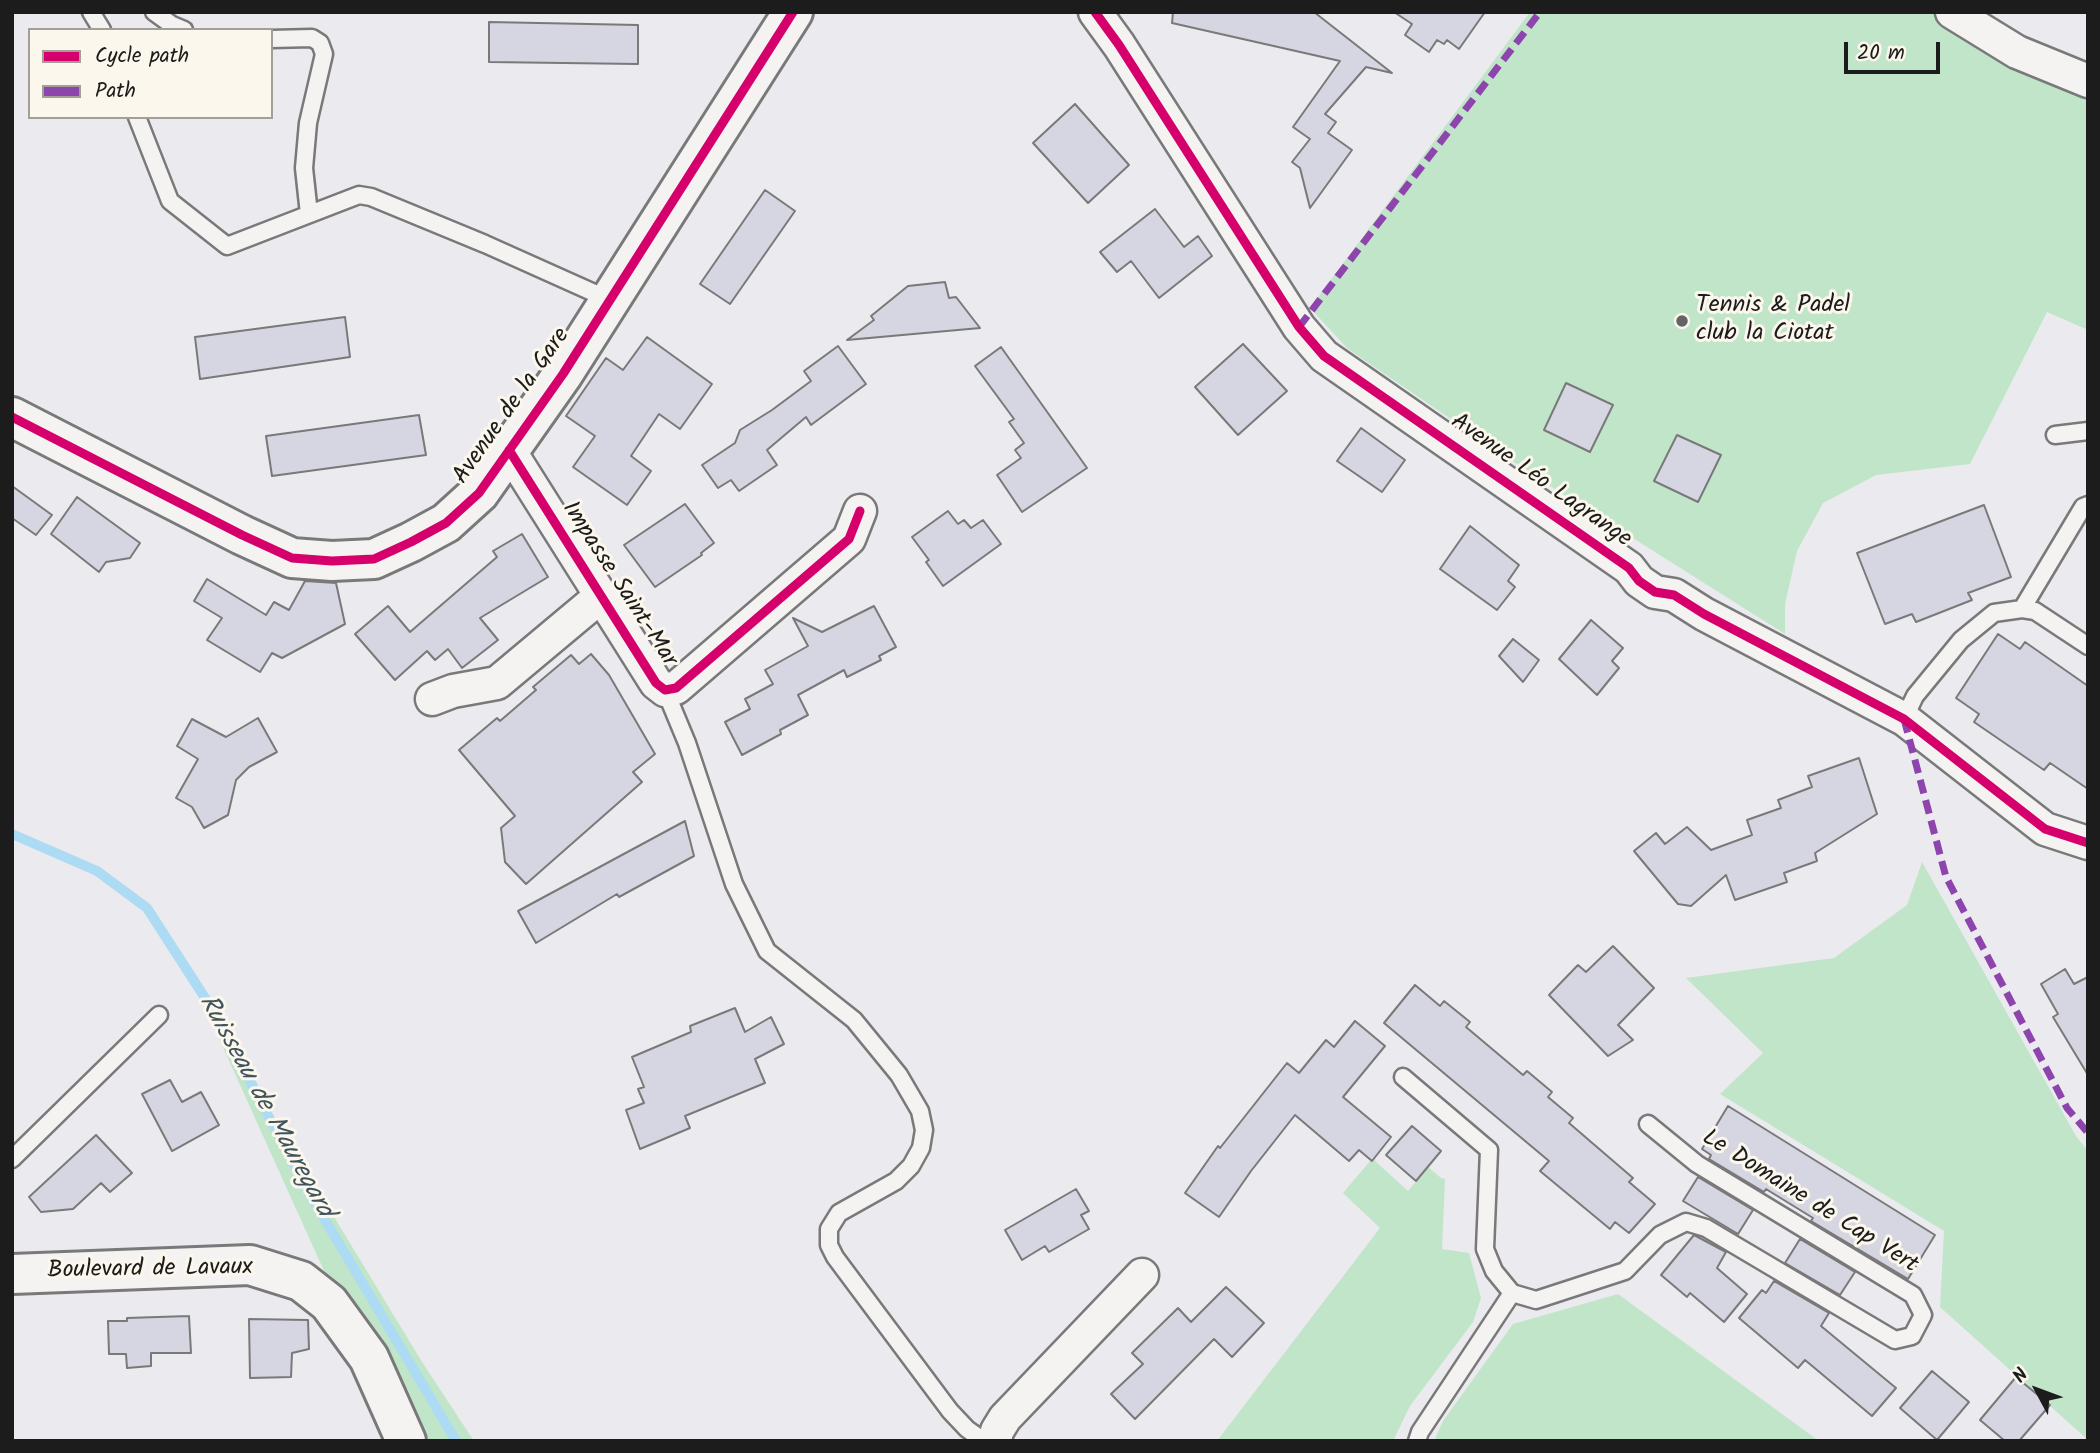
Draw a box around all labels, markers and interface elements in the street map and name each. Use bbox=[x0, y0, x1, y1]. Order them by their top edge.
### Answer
legend bbox=[28, 28, 273, 119]
scale bar bbox=[1848, 28, 1944, 72]
text: 20 m bbox=[1857, 37, 1905, 70]
text: Cycle path bbox=[95, 40, 189, 73]
text: Path bbox=[95, 75, 136, 108]
place label: Tennis & Padel club la Ciotat bbox=[1696, 293, 1850, 349]
marker: Tennis & Padel club la Ciotat bbox=[1674, 313, 1690, 329]
street label: Avenue de la Gare bbox=[448, 323, 578, 491]
street label: Avenue Léo Lagrange bbox=[1444, 409, 1636, 555]
street label: Impasse Saint-Mar bbox=[554, 497, 682, 673]
water label: Ruisseau de Mauregard bbox=[190, 990, 338, 1224]
street label: Le Domaine de Cap Vert bbox=[1696, 1125, 1922, 1281]
street label: Boulevard de Lavaux bbox=[47, 1255, 253, 1287]
north arrow bbox=[2002, 1355, 2072, 1425]
text: N bbox=[2006, 1362, 2036, 1391]

